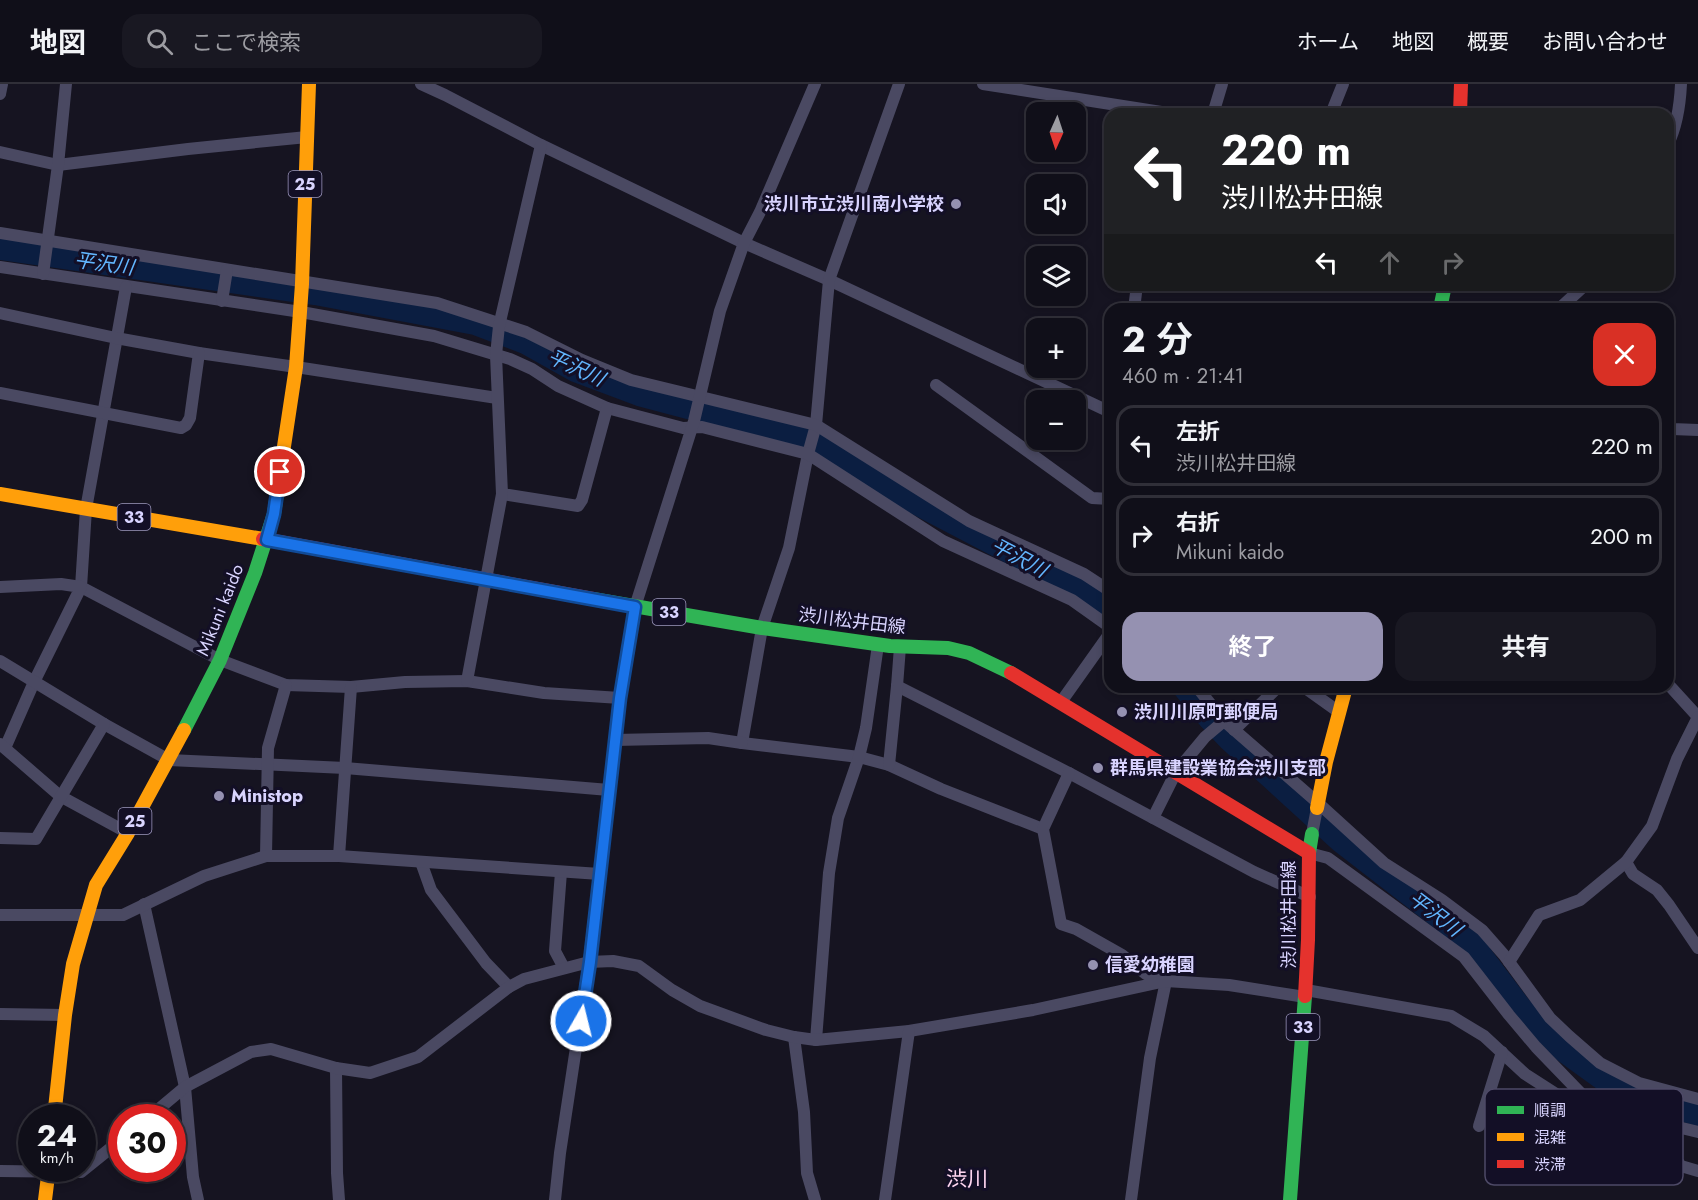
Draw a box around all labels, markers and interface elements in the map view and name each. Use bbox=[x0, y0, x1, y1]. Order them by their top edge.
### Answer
search box bbox=[122, 14, 542, 68]
text: 地図 bbox=[30, 22, 86, 63]
icon: search bbox=[143, 25, 176, 58]
text: ここで検索 bbox=[191, 26, 301, 58]
text: ホーム bbox=[1297, 27, 1359, 57]
text: 地図 bbox=[1392, 27, 1434, 57]
text: 概要 bbox=[1467, 27, 1509, 57]
text: お問い合わせ bbox=[1542, 27, 1668, 57]
north arrow bbox=[1026, 102, 1086, 162]
map controls bbox=[1026, 102, 1086, 450]
text: 220 m bbox=[1221, 120, 1351, 181]
icon: left bbox=[1122, 132, 1200, 210]
road number: 25 bbox=[288, 171, 322, 197]
button: sound bbox=[1026, 174, 1086, 234]
text: 渋川松井田線 bbox=[1221, 178, 1383, 217]
place label: 渋川市立渋川南小学校 bbox=[764, 191, 944, 217]
marker: 渋川市立渋川南小学校 bbox=[949, 197, 963, 211]
water label: 平沢川 bbox=[72, 245, 138, 283]
button: layers bbox=[1026, 246, 1086, 306]
icon: left bbox=[1310, 246, 1343, 279]
icon: ahead bbox=[1373, 246, 1406, 279]
icon: right bbox=[1436, 246, 1469, 279]
text: 2 分 bbox=[1122, 313, 1192, 365]
button: + bbox=[1026, 318, 1086, 378]
button: close bbox=[1593, 323, 1656, 386]
water label: 平沢川 bbox=[543, 342, 611, 395]
text: 460 m · 21:41 bbox=[1122, 362, 1244, 391]
button: − bbox=[1026, 390, 1086, 450]
text: 左折 bbox=[1176, 415, 1220, 447]
icon: left bbox=[1125, 429, 1158, 462]
text: 220 m bbox=[1591, 430, 1653, 462]
pin bbox=[254, 446, 305, 497]
text: 渋川松井田線 bbox=[1176, 449, 1296, 478]
icon: arrive bbox=[263, 455, 296, 488]
road number: 33 bbox=[118, 504, 150, 530]
text: 右折 bbox=[1176, 506, 1220, 538]
icon: right bbox=[1125, 519, 1158, 552]
text: 200 m bbox=[1590, 520, 1653, 552]
water label: 平沢川 bbox=[986, 531, 1054, 586]
text: Mikuni kaido bbox=[1176, 538, 1284, 567]
street label: Mikuni kaido bbox=[190, 560, 250, 660]
road number: 33 bbox=[652, 599, 686, 625]
street label: 渋川松井田線 bbox=[797, 602, 907, 640]
button: 終了 bbox=[1122, 612, 1383, 681]
button: 共有 bbox=[1395, 612, 1656, 681]
place label: 渋川川原町郵便局 bbox=[1134, 699, 1278, 725]
marker: 渋川川原町郵便局 bbox=[1115, 705, 1129, 719]
place label: 群馬県建設業協会渋川支部 bbox=[1110, 755, 1326, 781]
marker: 群馬県建設業協会渋川支部 bbox=[1091, 761, 1105, 775]
place label: Ministop bbox=[231, 783, 303, 809]
marker: Ministop bbox=[212, 789, 226, 803]
road number: 25 bbox=[118, 808, 152, 834]
street label: 渋川松井田線 bbox=[1276, 861, 1302, 969]
water label: 平沢川 bbox=[1402, 884, 1469, 945]
place label: 信愛幼稚園 bbox=[1105, 952, 1195, 978]
marker: 信愛幼稚園 bbox=[1086, 958, 1100, 972]
position arrow bbox=[549, 989, 613, 1053]
road number: 33 bbox=[1286, 1014, 1320, 1040]
legend bbox=[1485, 1089, 1683, 1185]
text: 順調 bbox=[1534, 1099, 1566, 1122]
speed limit sign: 30 bbox=[108, 1104, 186, 1182]
text: 24 bbox=[37, 1114, 77, 1157]
text: 混雑 bbox=[1534, 1126, 1566, 1149]
text: km/h bbox=[40, 1147, 74, 1169]
text: 渋滞 bbox=[1534, 1153, 1566, 1176]
district label: 渋川 bbox=[946, 1164, 988, 1194]

